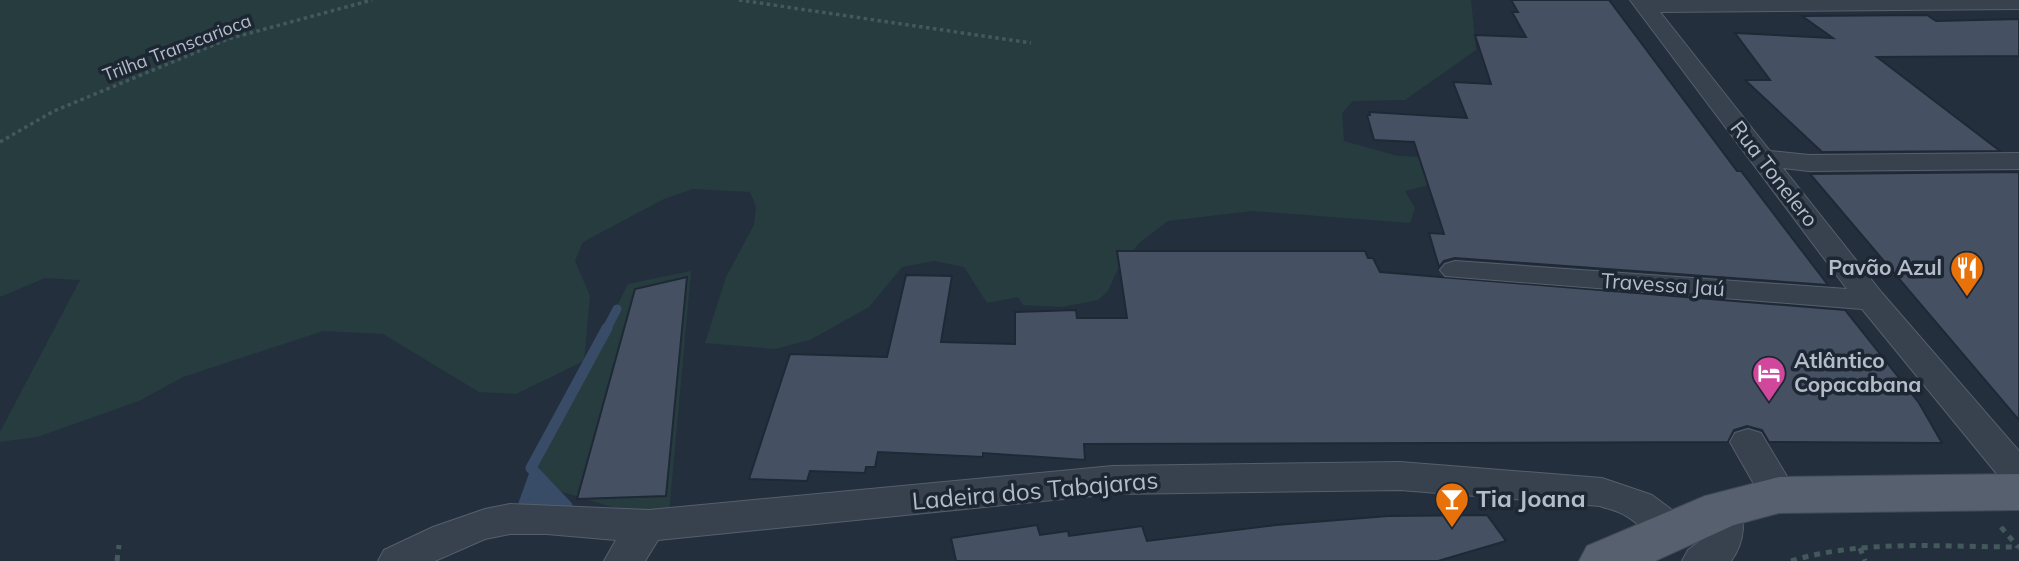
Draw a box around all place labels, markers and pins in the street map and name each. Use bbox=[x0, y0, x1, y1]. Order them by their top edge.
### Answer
restaurant icon: Pavão Azul bbox=[1948, 249, 1986, 298]
place label: Pavão Azul bbox=[1828, 254, 1942, 280]
place label: Atlântico Copacabana bbox=[1794, 347, 1921, 397]
hotel icon: Atlântico Copacabana bbox=[1750, 354, 1788, 403]
bar icon: Tia Joana bbox=[1433, 480, 1471, 529]
place label: Tia Joana bbox=[1476, 483, 1586, 513]

